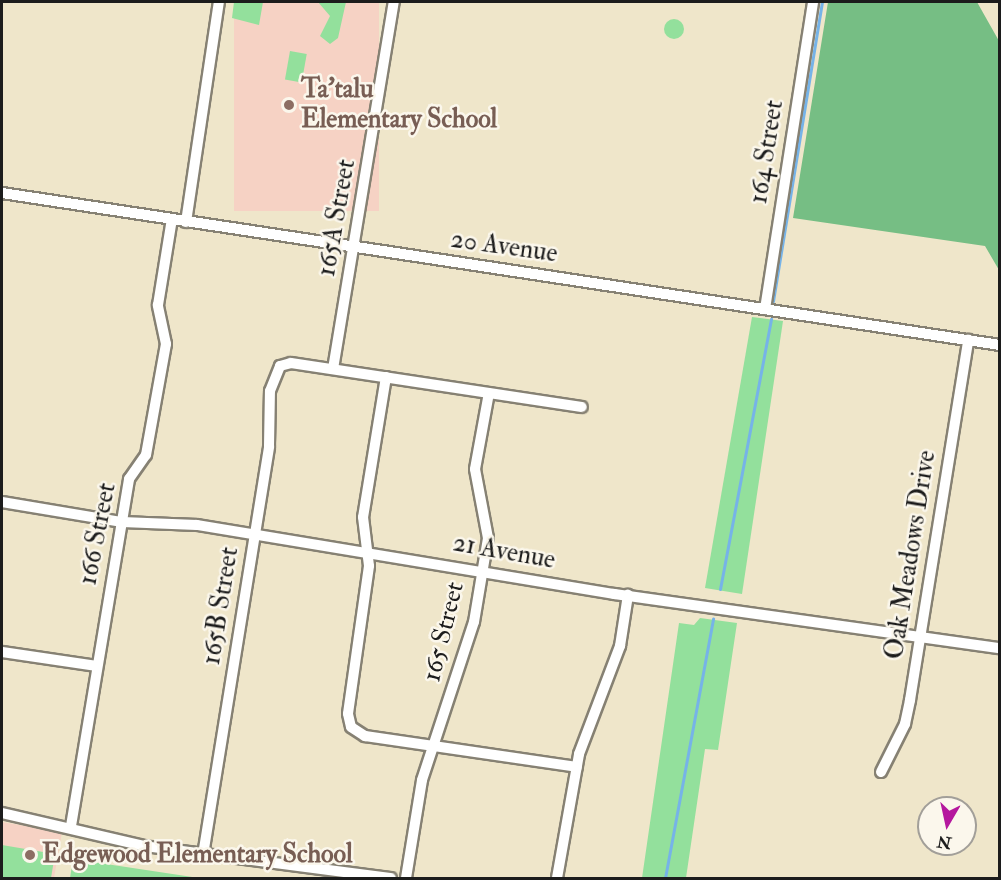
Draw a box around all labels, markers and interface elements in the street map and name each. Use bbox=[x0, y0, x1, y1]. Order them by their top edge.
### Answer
place label: Ta'talu Elementary School bbox=[301, 74, 497, 136]
marker: Ta'talu Elementary School bbox=[282, 98, 296, 112]
street label: 164 Street bbox=[743, 98, 791, 206]
street label: 165A Street bbox=[311, 157, 363, 279]
street label: 20 Avenue bbox=[449, 224, 559, 270]
street label: Oak Meadows Drive bbox=[879, 448, 943, 662]
street label: 166 Street bbox=[73, 480, 123, 588]
street label: 21 Avenue bbox=[450, 528, 558, 576]
street label: 165B Street bbox=[196, 545, 246, 667]
street label: 165 Street bbox=[417, 579, 471, 685]
north arrow bbox=[917, 796, 977, 856]
text: N bbox=[936, 831, 953, 853]
place label: Edgewood Elementary School bbox=[42, 839, 353, 871]
marker: Edgewood Elementary School bbox=[23, 848, 37, 862]

